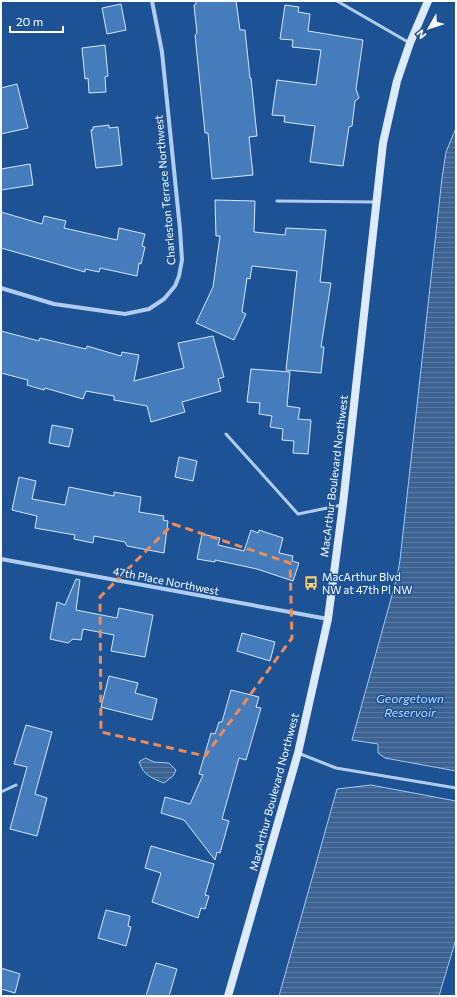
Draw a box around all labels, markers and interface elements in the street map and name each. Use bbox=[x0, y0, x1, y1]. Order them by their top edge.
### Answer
scale bar bbox=[10, 8, 63, 34]
north arrow bbox=[409, 8, 449, 48]
text: 20 m bbox=[16, 14, 43, 28]
text: N bbox=[413, 27, 428, 42]
street label: Charleston Terrace Northwest bbox=[151, 114, 178, 266]
street label: MacArthur Boulevard Northwest bbox=[317, 394, 350, 558]
street label: 47th Place Northwest bbox=[112, 564, 221, 597]
place label: MacArthur Blvd NW at 47th Pl NW bbox=[322, 570, 412, 596]
bus stop icon: MacArthur Blvd NW at 47th Pl NW bbox=[303, 575, 319, 591]
water label: Georgetown Reservoir bbox=[376, 691, 444, 719]
street label: MacArthur Boulevard Northwest bbox=[246, 711, 301, 872]

